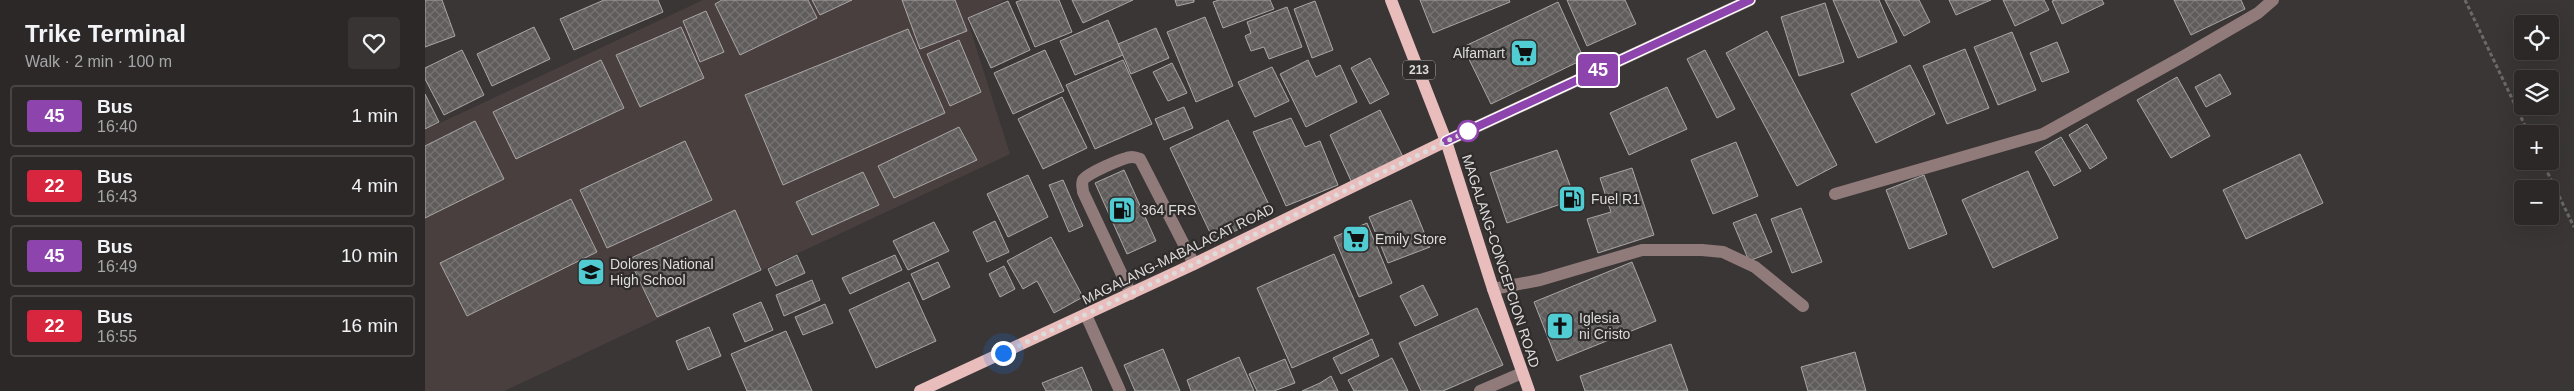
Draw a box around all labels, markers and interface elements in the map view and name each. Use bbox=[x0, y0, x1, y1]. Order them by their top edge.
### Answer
map controls bbox=[2514, 15, 2559, 225]
button: locate bbox=[2514, 15, 2559, 60]
button: heart bbox=[348, 17, 400, 69]
text: Trike Terminal bbox=[25, 20, 186, 47]
supermarket icon: Alfamart bbox=[1509, 38, 1539, 68]
place label: Alfamart bbox=[1453, 45, 1505, 61]
text: Walk · 2 min · 100 m bbox=[25, 53, 172, 70]
line badge: 45 bbox=[1575, 54, 1621, 86]
road number: 213 bbox=[1403, 60, 1435, 80]
text: 45 bbox=[1588, 60, 1608, 80]
button: layers bbox=[2514, 70, 2559, 115]
text: Bus bbox=[97, 96, 133, 117]
text: 1 min bbox=[352, 105, 398, 126]
text: 45 bbox=[44, 106, 65, 126]
text: 16:40 bbox=[97, 118, 137, 135]
unlabelled marker bbox=[1457, 120, 1479, 142]
button: + bbox=[2514, 125, 2559, 170]
street label: MAGALANG-CONCEPCION ROAD bbox=[1459, 152, 1543, 370]
text: Bus bbox=[97, 166, 133, 187]
text: 4 min bbox=[352, 175, 398, 196]
text: 22 bbox=[44, 176, 65, 196]
button: − bbox=[2514, 180, 2559, 225]
fuel station icon: Fuel R1 bbox=[1557, 184, 1587, 214]
text: 16:43 bbox=[97, 188, 137, 205]
place label: Fuel R1 bbox=[1591, 191, 1640, 207]
fuel station icon: 364 FRS bbox=[1107, 195, 1137, 225]
street label: MAGALANG-MABALACAT ROAD bbox=[1079, 200, 1277, 308]
place label: 364 FRS bbox=[1141, 202, 1196, 218]
supermarket icon: Emily Store bbox=[1341, 224, 1371, 254]
place label: Emily Store bbox=[1375, 231, 1447, 247]
text: Bus bbox=[97, 236, 133, 257]
text: 10 min bbox=[341, 245, 398, 266]
text: 45 bbox=[44, 246, 65, 266]
place label: Dolores National High School bbox=[610, 256, 714, 288]
school or university icon: Dolores National High School bbox=[576, 257, 606, 287]
text: 16:49 bbox=[97, 258, 137, 275]
text: Bus bbox=[97, 306, 133, 327]
place label: Iglesia ni Cristo bbox=[1579, 310, 1631, 342]
church icon: Iglesia ni Cristo bbox=[1545, 311, 1575, 341]
text: 16 min bbox=[341, 315, 398, 336]
text: 22 bbox=[44, 316, 65, 336]
text: 16:55 bbox=[97, 328, 137, 345]
your location bbox=[991, 341, 1016, 366]

